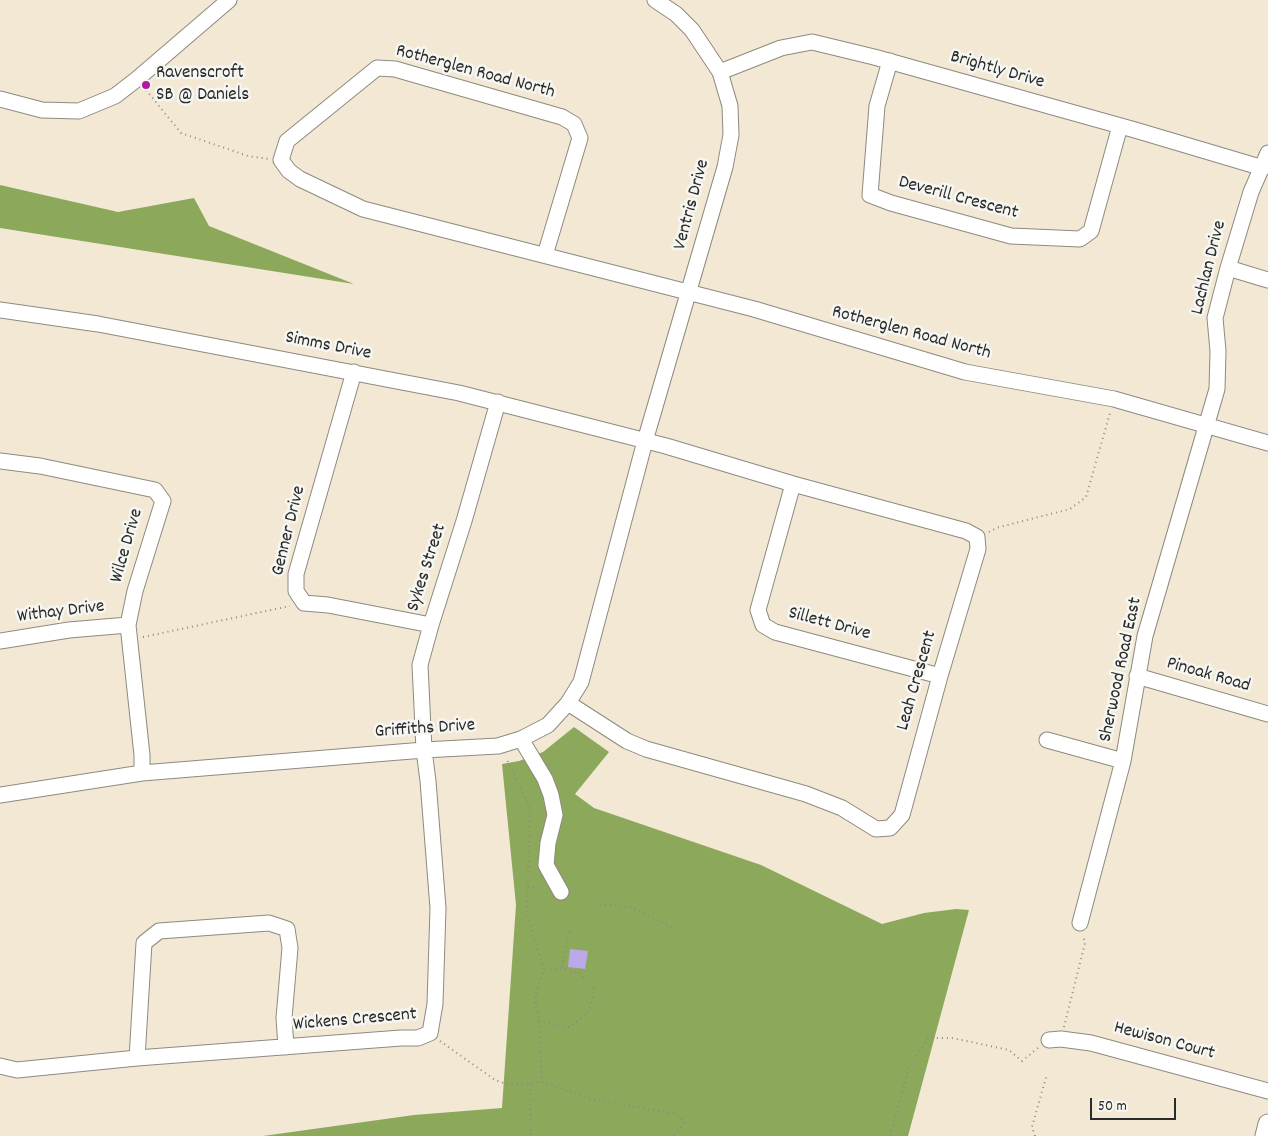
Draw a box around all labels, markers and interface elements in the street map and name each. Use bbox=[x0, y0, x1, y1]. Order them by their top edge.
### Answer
street label: Rotherglen Road North bbox=[393, 41, 557, 105]
street label: Brightly Drive bbox=[947, 47, 1047, 95]
place label: Ravenscroft SB @ Daniels bbox=[156, 63, 249, 107]
marker: Ravenscroft SB @ Daniels bbox=[140, 79, 152, 91]
street label: Ventris Drive bbox=[670, 157, 716, 253]
street label: Deverill Crescent bbox=[896, 172, 1020, 226]
street label: Lachlan Drive bbox=[1187, 219, 1233, 317]
street label: Rotherglen Road North bbox=[829, 302, 993, 366]
street label: Simms Drive bbox=[283, 328, 373, 366]
street label: Genner Drive bbox=[268, 484, 312, 578]
street label: Wilce Drive bbox=[107, 506, 149, 586]
street label: Sykes Street bbox=[403, 521, 453, 615]
street label: Withay Drive bbox=[16, 596, 106, 630]
street label: Sherwood Road East bbox=[1096, 596, 1148, 744]
street label: Sillett Drive bbox=[785, 603, 873, 647]
street label: Leah Crescent bbox=[893, 629, 943, 733]
street label: Pinoak Road bbox=[1164, 653, 1252, 699]
street label: Griffiths Drive bbox=[374, 715, 476, 745]
street label: Wickens Crescent bbox=[292, 1004, 418, 1038]
street label: Hewison Court bbox=[1111, 1018, 1217, 1066]
scale bar bbox=[1093, 1088, 1179, 1120]
text: 50 m bbox=[1098, 1096, 1127, 1118]

